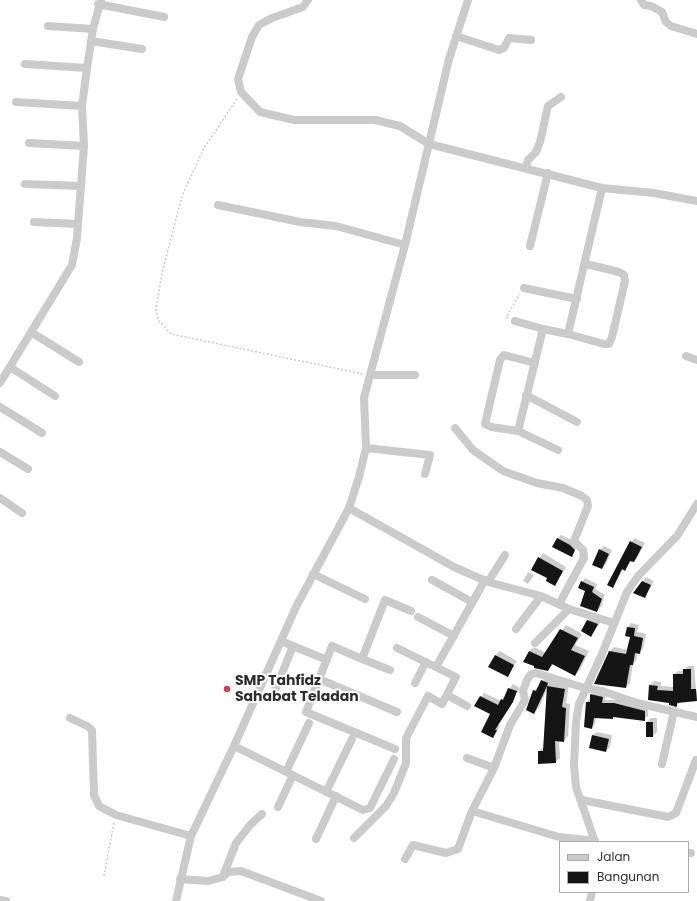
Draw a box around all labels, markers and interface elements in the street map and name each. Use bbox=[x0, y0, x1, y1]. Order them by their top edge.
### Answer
place label: SMP Tahfidz Sahabat Teladan bbox=[235, 673, 359, 706]
marker: SMP Tahfidz Sahabat Teladan bbox=[222, 684, 232, 694]
legend bbox=[559, 841, 689, 893]
text: Jalan bbox=[597, 848, 630, 865]
text: Bangunan bbox=[597, 868, 659, 885]

